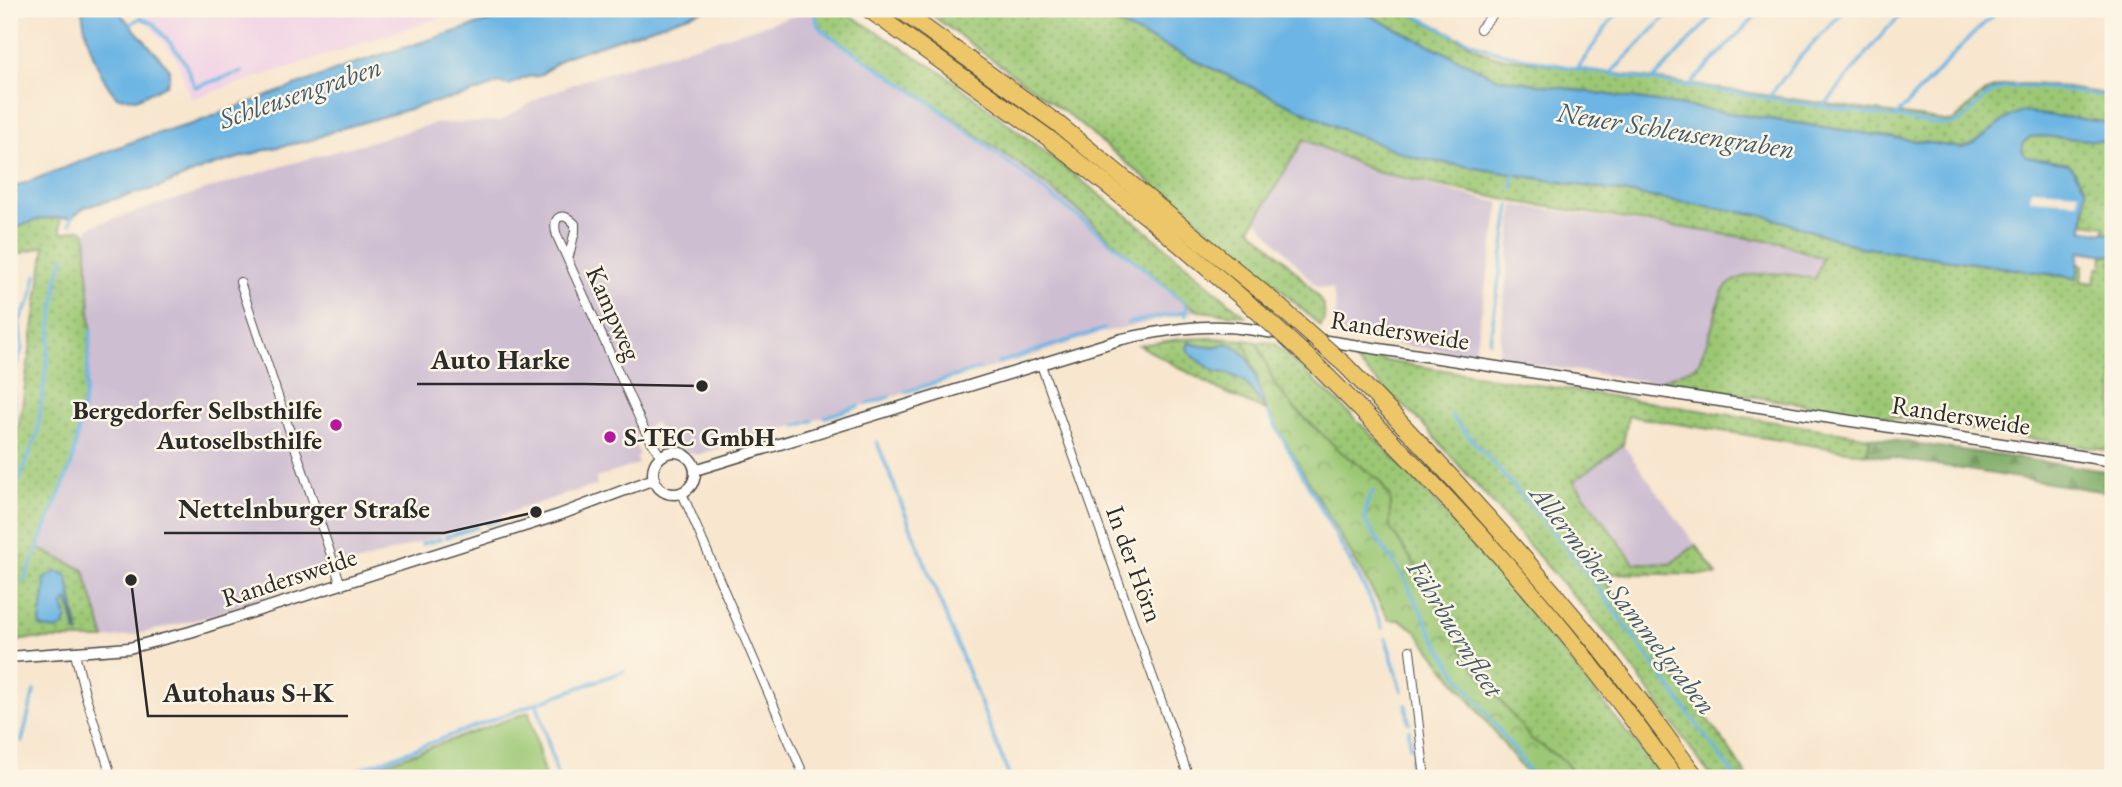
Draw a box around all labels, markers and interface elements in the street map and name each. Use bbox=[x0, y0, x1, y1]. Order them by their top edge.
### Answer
water label: Schleusengraben bbox=[213, 47, 386, 137]
water label: Neuer Schleusengraben bbox=[1554, 93, 1797, 167]
street label: Kampweg bbox=[578, 260, 650, 366]
street label: Randersweide bbox=[1328, 302, 1472, 358]
callout: Auto Harke bbox=[417, 335, 584, 384]
text: Auto Harke bbox=[429, 341, 570, 377]
street label: Randersweide bbox=[1889, 387, 2033, 443]
place label: Bergedorfer Selbsthilfe Autoselbsthilfe bbox=[72, 393, 322, 457]
marker: Bergedorfer Selbsthilfe Autoselbsthilfe bbox=[328, 417, 344, 433]
place label: S-TEC GmbH bbox=[624, 420, 775, 454]
marker: S-TEC GmbH bbox=[602, 429, 618, 445]
water label: Allermöher Sammelgraben bbox=[1521, 475, 1726, 722]
callout: Nettelnburger Straße bbox=[164, 484, 444, 533]
text: Nettelnburger Straße bbox=[178, 490, 430, 526]
street label: In der Hörn bbox=[1098, 501, 1172, 627]
street label: Randersweide bbox=[217, 539, 361, 615]
water label: Fährbuernfleet bbox=[1399, 552, 1513, 705]
callout: Autohaus S+K bbox=[148, 667, 348, 716]
text: Autohaus S+K bbox=[161, 674, 334, 710]

